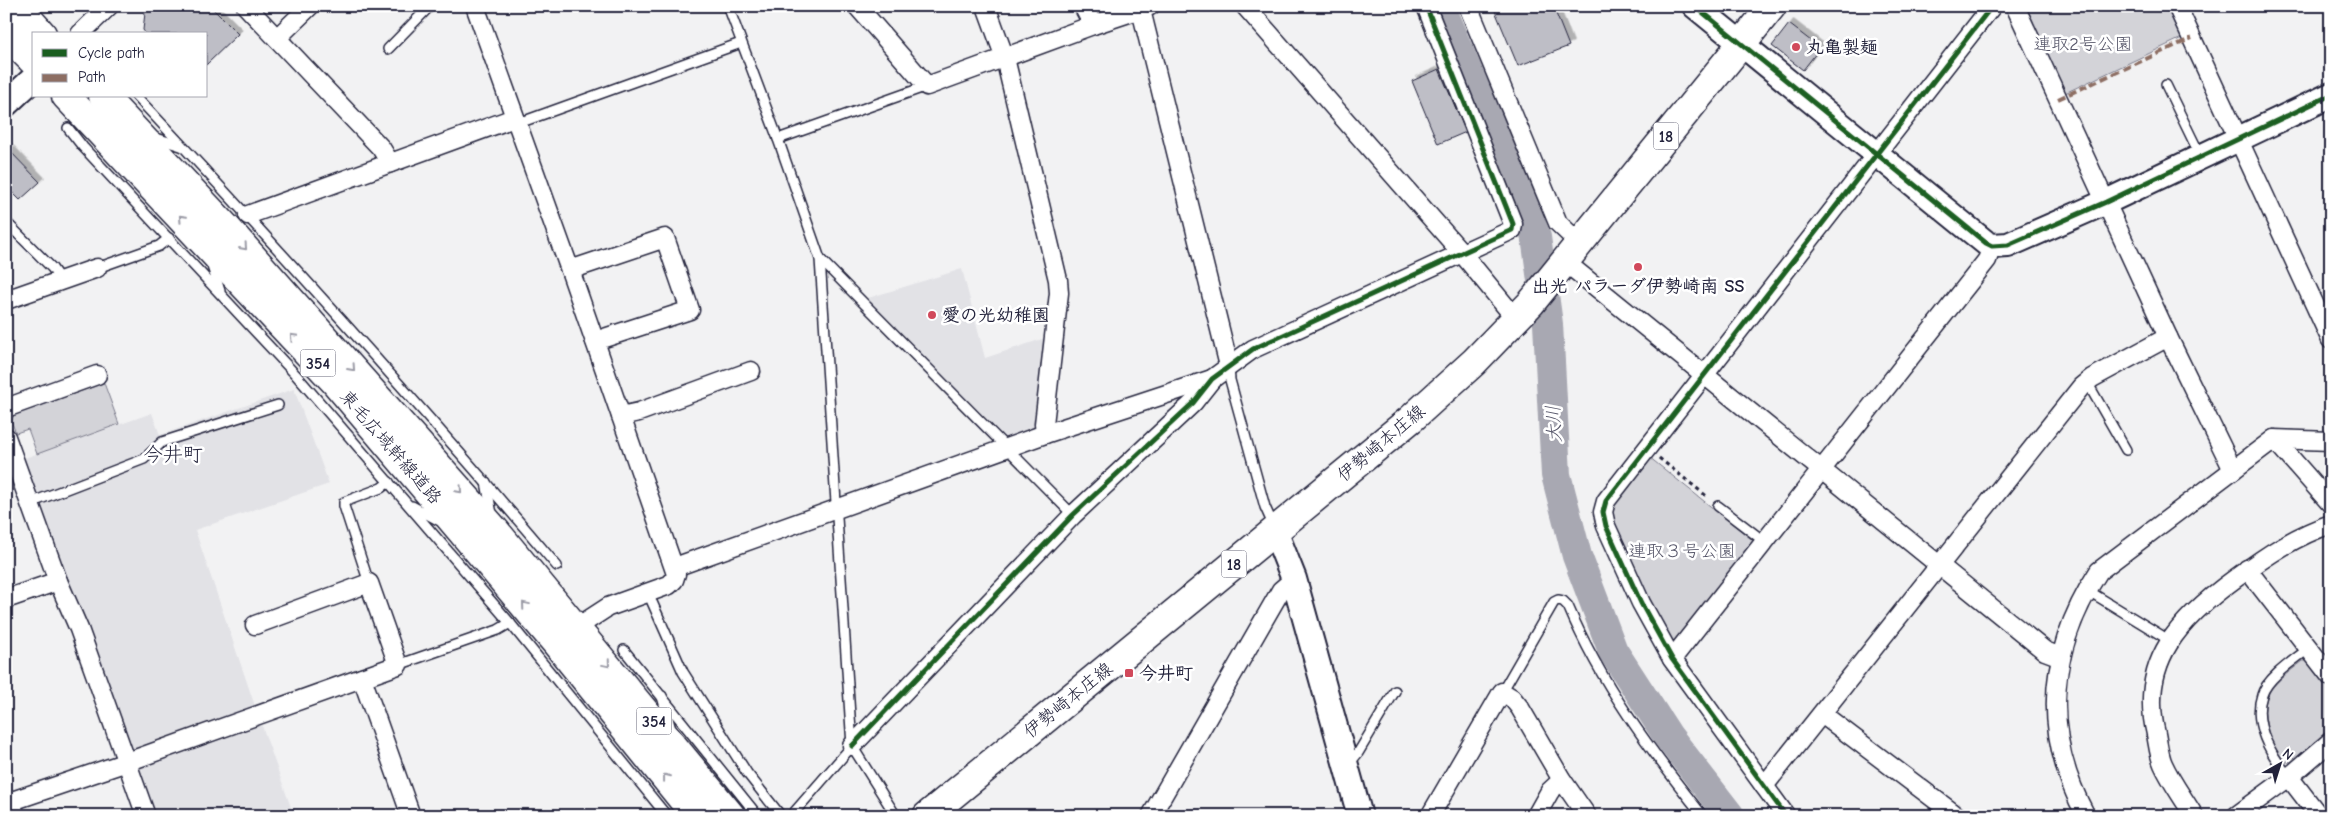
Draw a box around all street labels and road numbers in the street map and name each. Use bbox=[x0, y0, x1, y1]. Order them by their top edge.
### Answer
road number: 18 bbox=[1654, 122, 1678, 150]
road number: 354 bbox=[300, 349, 336, 376]
street label: 東毛広域幹線道路 bbox=[335, 386, 446, 509]
street label: 伊勢崎本庄線 bbox=[1333, 401, 1429, 486]
road number: 18 bbox=[1222, 550, 1246, 578]
street label: 伊勢崎本庄線 bbox=[1020, 658, 1117, 743]
road number: 354 bbox=[636, 708, 672, 734]

